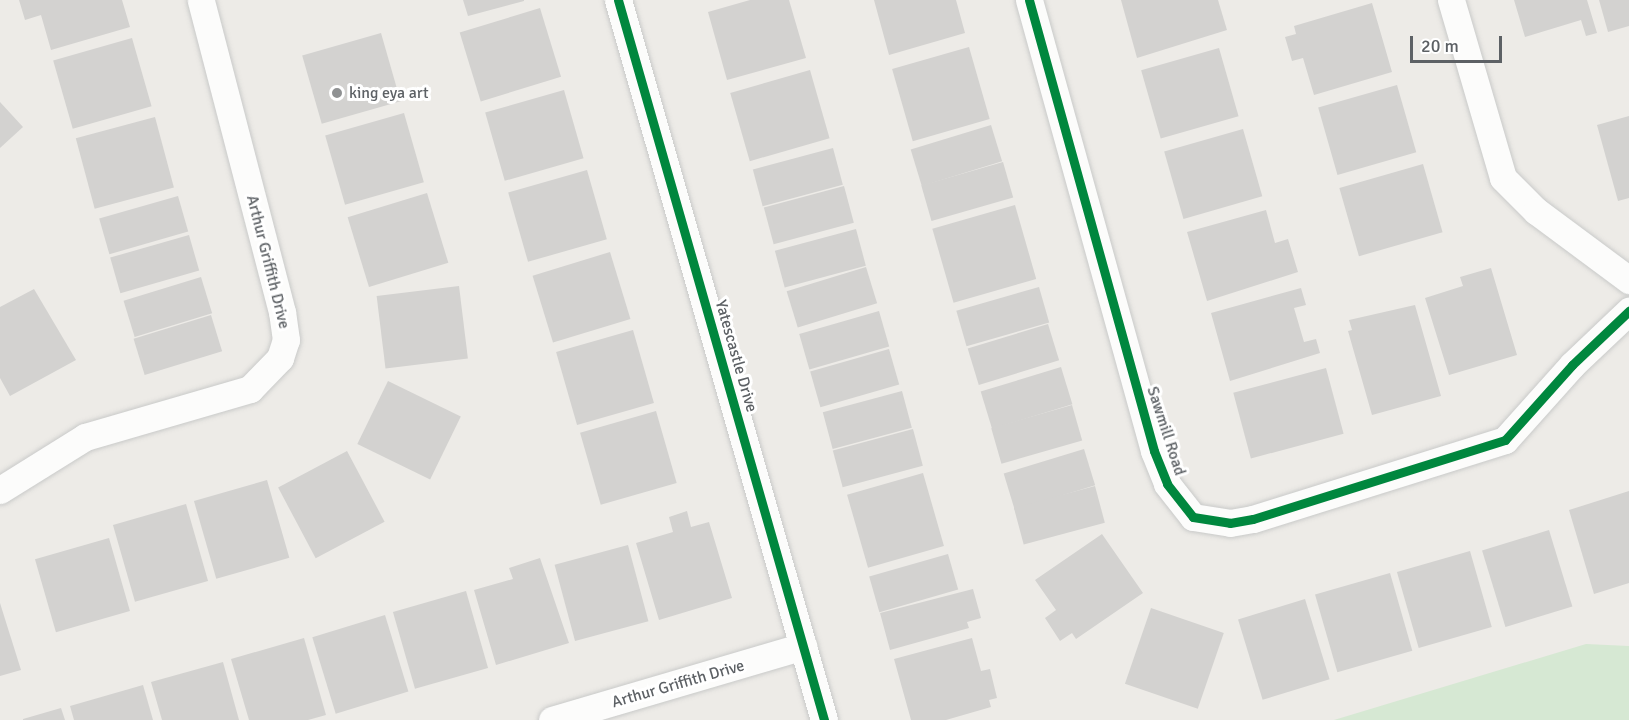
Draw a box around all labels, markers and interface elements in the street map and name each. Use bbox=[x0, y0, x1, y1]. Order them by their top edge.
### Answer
scale bar bbox=[1413, 24, 1504, 62]
text: 20 m bbox=[1421, 35, 1459, 57]
place label: king eya art bbox=[349, 83, 429, 103]
marker: king eya art bbox=[330, 86, 344, 100]
street label: Arthur Griffith Drive bbox=[242, 193, 294, 331]
street label: Yatescastle Drive bbox=[711, 298, 761, 414]
street label: Sawmill Road bbox=[1143, 384, 1189, 478]
street label: Arthur Griffith Drive bbox=[610, 656, 746, 712]

